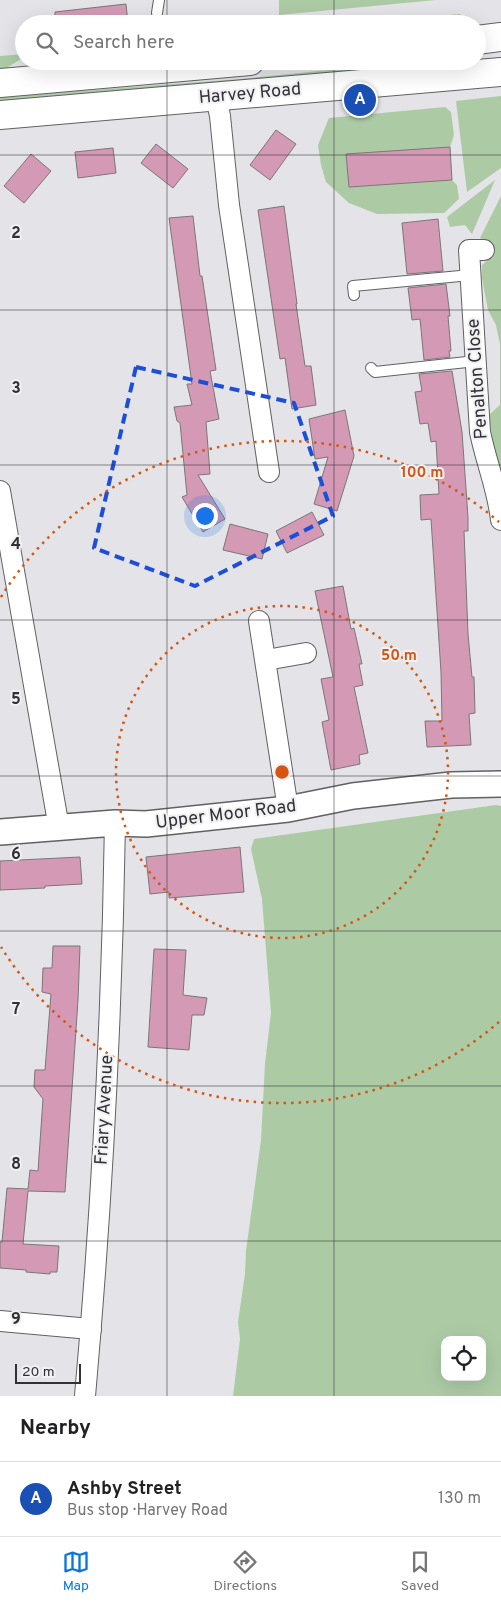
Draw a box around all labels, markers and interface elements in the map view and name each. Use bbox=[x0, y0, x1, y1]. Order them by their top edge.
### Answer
search box bbox=[15, 15, 486, 70]
icon: search bbox=[33, 29, 61, 57]
text: Search here bbox=[73, 31, 175, 55]
street label: Harvey Road bbox=[198, 78, 302, 110]
pin: A bbox=[344, 81, 376, 119]
text: 2 bbox=[11, 224, 21, 244]
street label: Penalton Close bbox=[462, 318, 494, 440]
text: 3 bbox=[11, 379, 21, 399]
text: 100 m bbox=[401, 464, 443, 483]
your location bbox=[192, 503, 218, 529]
text: 4 bbox=[11, 535, 21, 555]
text: 50 m bbox=[381, 647, 417, 666]
text: 5 bbox=[11, 690, 21, 710]
centre of rings bbox=[273, 763, 291, 781]
street label: Upper Moor Road bbox=[154, 795, 298, 835]
text: 6 bbox=[11, 845, 21, 865]
text: 7 bbox=[12, 1000, 20, 1020]
street label: Friary Avenue bbox=[91, 1054, 119, 1166]
text: 8 bbox=[11, 1155, 21, 1175]
text: 9 bbox=[11, 1310, 21, 1330]
map controls bbox=[441, 1336, 486, 1381]
button: locate bbox=[441, 1336, 486, 1381]
scale bar bbox=[15, 1361, 81, 1384]
text: 20 m bbox=[22, 1364, 55, 1381]
text: Nearby bbox=[20, 1415, 91, 1442]
text: Ashby Street bbox=[67, 1477, 182, 1501]
text: A bbox=[30, 1489, 42, 1509]
text: 130 m bbox=[438, 1489, 481, 1509]
text: Bus stop · Harvey Road bbox=[67, 1501, 228, 1521]
tab: Map bbox=[62, 1548, 90, 1595]
tab: Directions bbox=[213, 1548, 277, 1595]
tab: Saved bbox=[401, 1548, 439, 1595]

